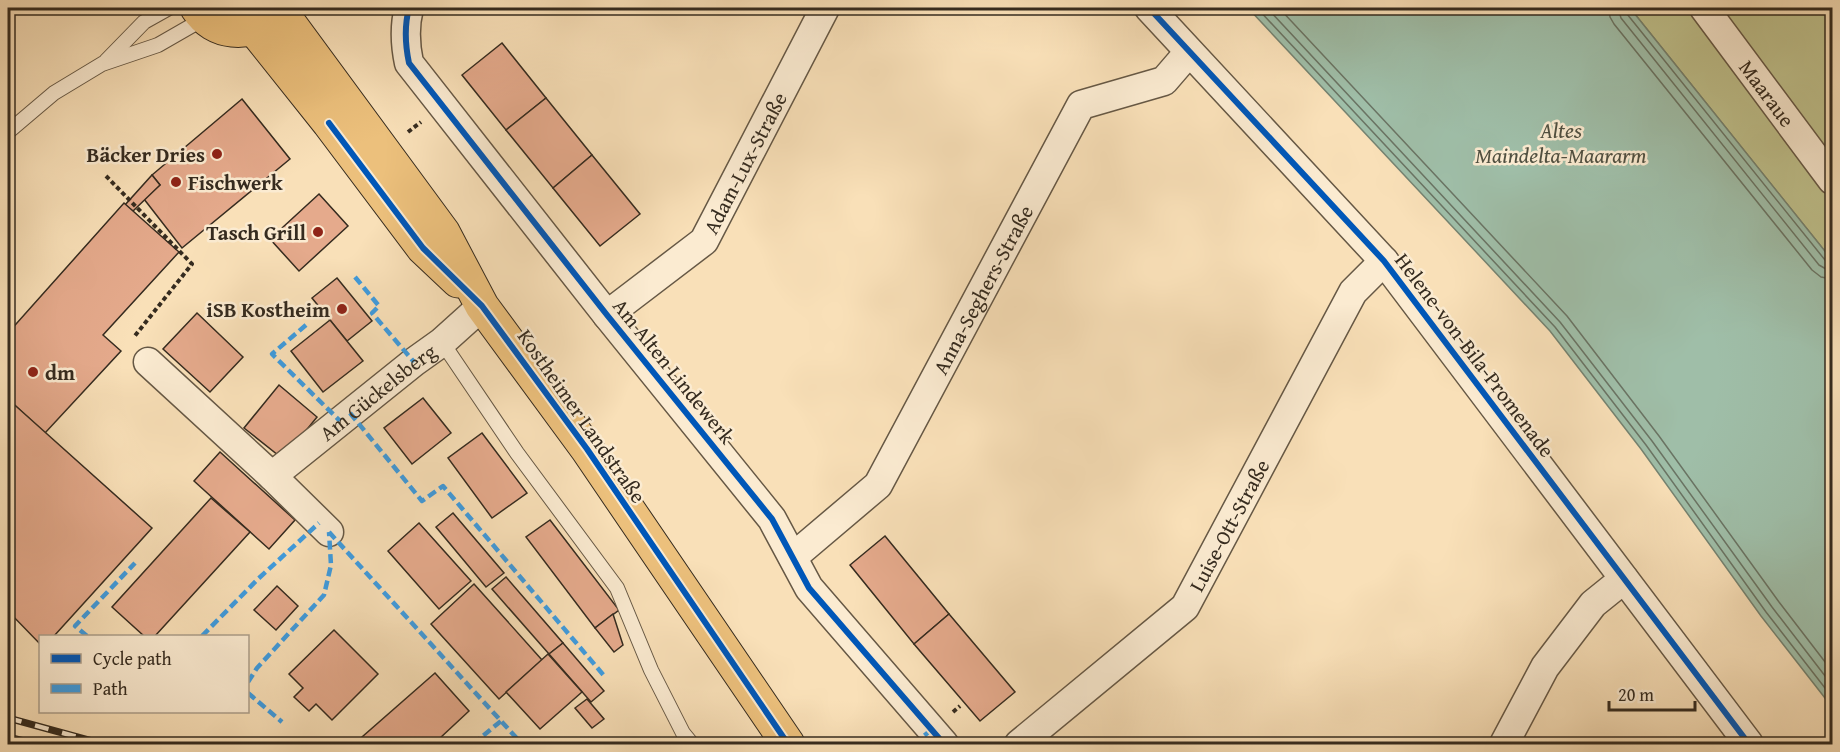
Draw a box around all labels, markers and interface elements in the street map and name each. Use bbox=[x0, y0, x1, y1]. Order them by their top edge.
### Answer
street label: Maaraue bbox=[1732, 53, 1803, 133]
street label: Adam-Lux-Straße bbox=[695, 86, 794, 239]
water label: Altes Maindelta-Maararm bbox=[1475, 114, 1647, 171]
place label: Bäcker Dries bbox=[87, 139, 205, 170]
marker: Bäcker Dries bbox=[210, 147, 224, 161]
place label: Fischwerk bbox=[188, 167, 284, 198]
marker: Fischwerk bbox=[169, 175, 183, 189]
street label: Anna-Seghers-Straße bbox=[924, 199, 1040, 380]
place label: Tasch Grill bbox=[206, 217, 306, 248]
marker: Tasch Grill bbox=[311, 225, 325, 239]
street label: Helene-von-Bila-Promenade bbox=[1388, 246, 1562, 464]
street label: Am Alten Lindewerk bbox=[605, 292, 743, 451]
place label: iSB Kostheim bbox=[206, 294, 330, 325]
marker: iSB Kostheim bbox=[335, 302, 349, 316]
street label: Kostheimer Landstraße bbox=[510, 323, 654, 509]
street label: Am Gückelsberg bbox=[312, 335, 443, 448]
place label: dm bbox=[45, 357, 75, 388]
marker: dm bbox=[26, 365, 40, 379]
street label: Luise-Ott-Straße bbox=[1181, 453, 1277, 597]
legend bbox=[39, 635, 249, 713]
text: Cycle path bbox=[93, 645, 172, 672]
scale bar bbox=[1609, 674, 1694, 712]
text: Path bbox=[93, 675, 128, 702]
text: 20 m bbox=[1618, 681, 1654, 708]

